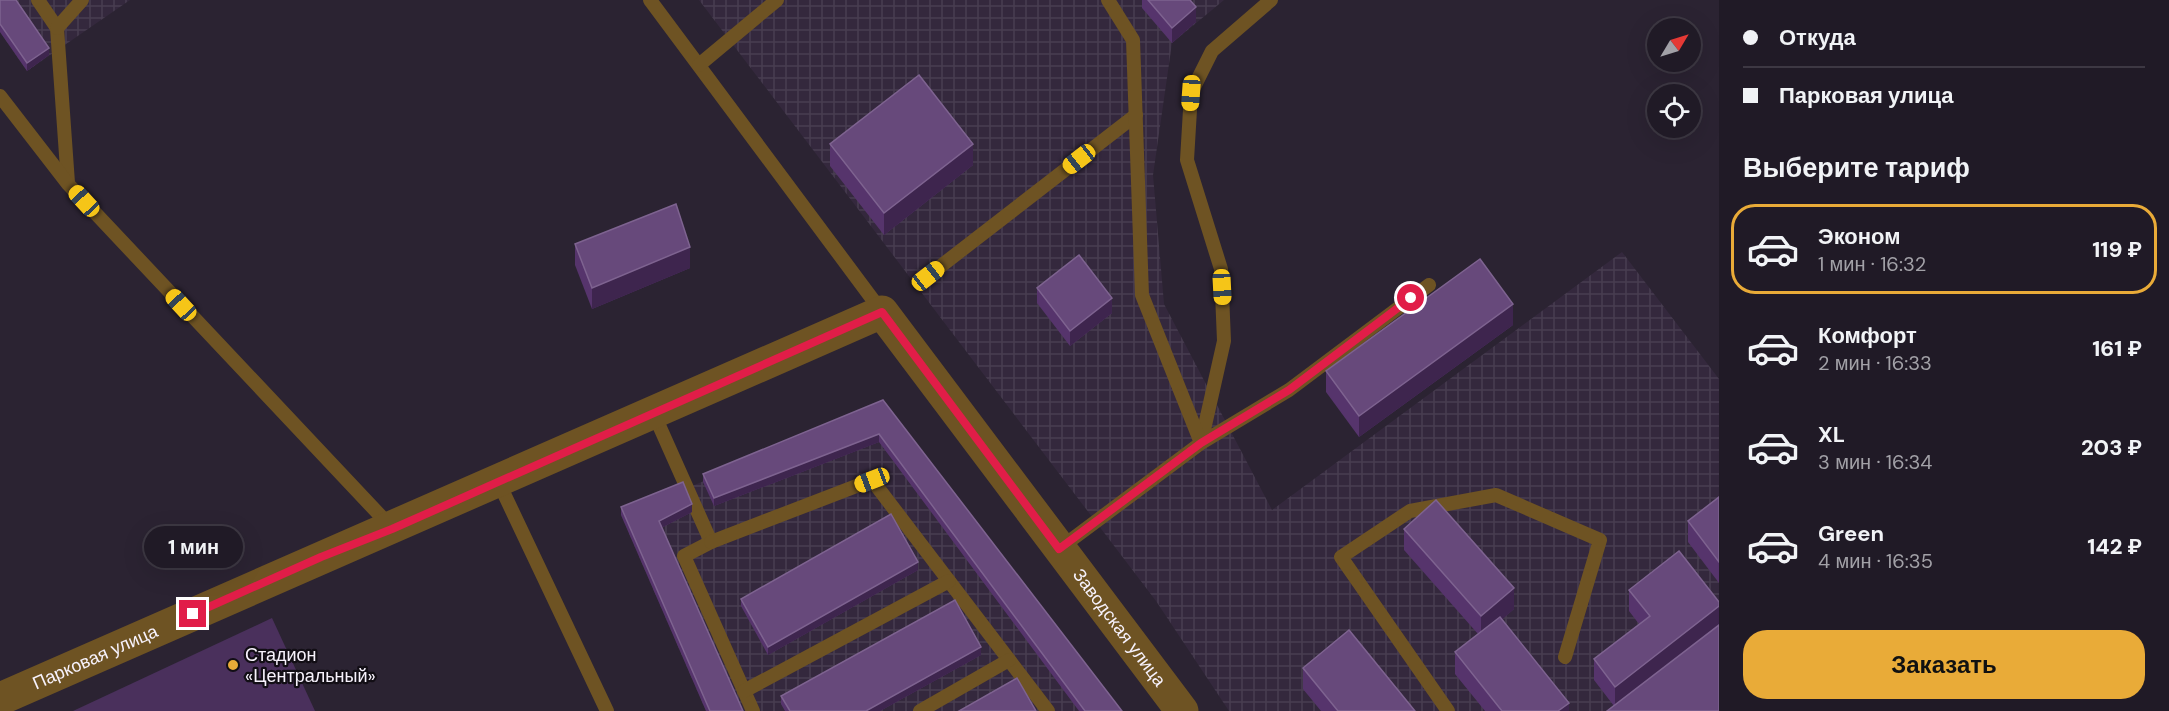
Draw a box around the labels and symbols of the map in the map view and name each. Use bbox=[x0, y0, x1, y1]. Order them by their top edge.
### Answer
north arrow bbox=[1647, 18, 1701, 72]
car bbox=[1181, 74, 1201, 112]
car bbox=[1059, 141, 1099, 177]
car bbox=[65, 182, 103, 220]
car bbox=[908, 258, 948, 294]
car bbox=[1212, 269, 1232, 305]
route start bbox=[1397, 284, 1424, 311]
car bbox=[162, 286, 200, 324]
car bbox=[852, 465, 892, 495]
callout: 1 мин bbox=[144, 527, 242, 569]
street label: Заводская улица bbox=[1067, 564, 1172, 692]
route end bbox=[179, 600, 206, 627]
street label: Парковая улица bbox=[29, 619, 163, 695]
place label: Стадион «Центральный» bbox=[245, 643, 376, 688]
marker: Стадион «Центральный» bbox=[226, 658, 240, 672]

